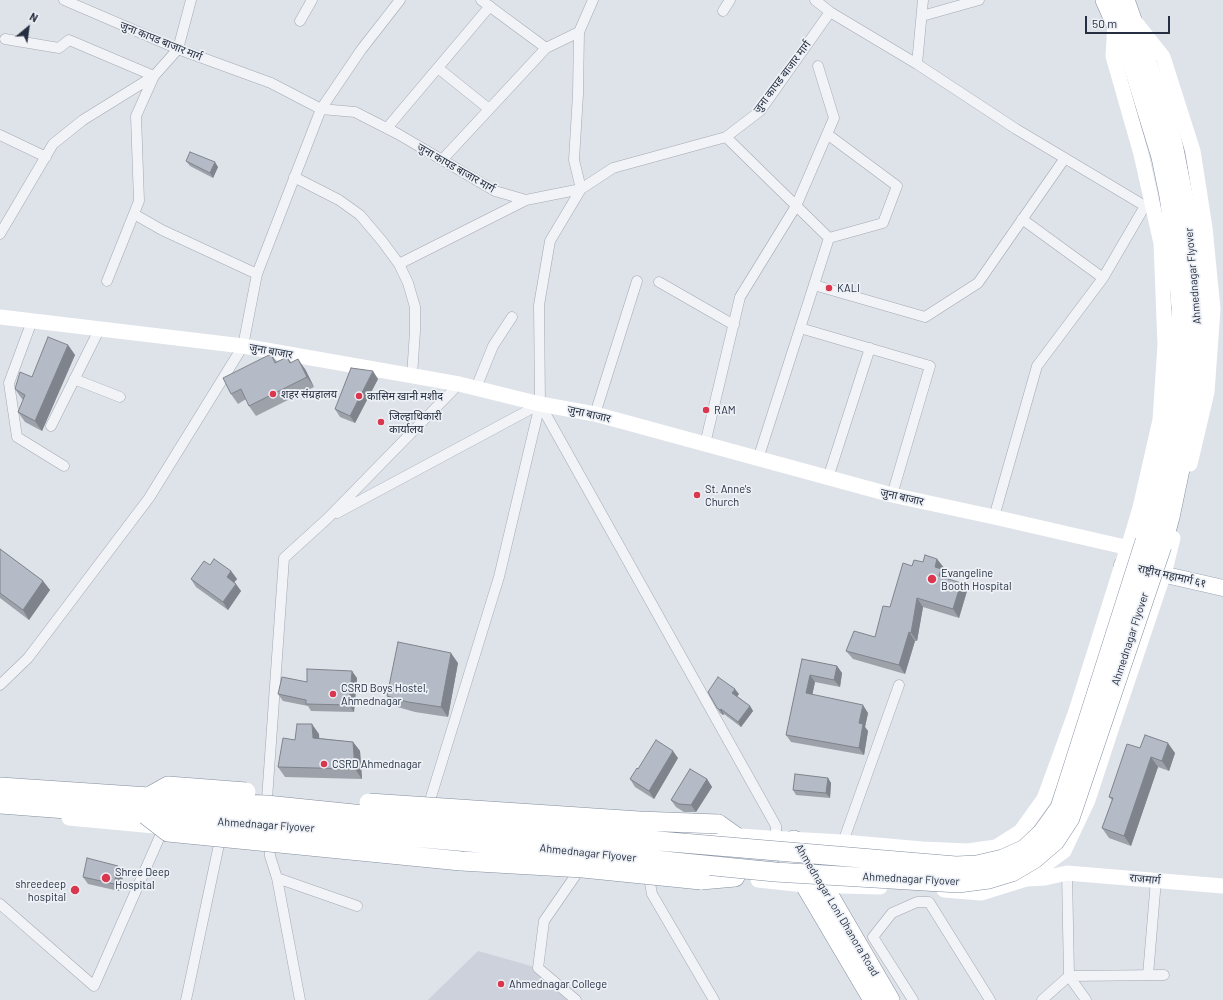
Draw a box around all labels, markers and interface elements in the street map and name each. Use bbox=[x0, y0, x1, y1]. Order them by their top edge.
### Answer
north arrow bbox=[8, 8, 48, 48]
scale bar bbox=[1087, 8, 1172, 34]
text: N bbox=[28, 10, 40, 25]
text: 50 m bbox=[1092, 16, 1117, 30]
street label: जुना कापड बाजार मार्ग bbox=[118, 19, 204, 63]
street label: जुना कापड बाजार मार्ग bbox=[750, 38, 814, 116]
street label: जुना कापड बाजार मार्ग bbox=[415, 140, 497, 196]
street label: Ahmednagar Flyover bbox=[1182, 227, 1204, 325]
place label: KALI bbox=[837, 281, 860, 295]
marker: KALI bbox=[824, 283, 834, 293]
street label: जुना बाजार bbox=[248, 341, 294, 361]
place label: शहर संग्रहालय bbox=[281, 387, 337, 401]
marker: शहर संग्रहालय bbox=[268, 389, 278, 399]
place label: कासिम खानी मशीद bbox=[367, 389, 443, 403]
marker: कासिम खानी मशीद bbox=[354, 391, 364, 401]
street label: जुना बाजार bbox=[566, 403, 612, 425]
place label: RAM bbox=[714, 403, 736, 417]
marker: RAM bbox=[701, 405, 711, 415]
place label: जिल्हाधिकारी कार्यालय bbox=[389, 409, 442, 435]
marker: जिल्हाधिकारी कार्यालय bbox=[376, 417, 386, 427]
place label: St. Anne's Church bbox=[705, 482, 751, 508]
street label: जुना बाजार bbox=[879, 486, 925, 508]
marker: St. Anne's Church bbox=[692, 490, 702, 500]
street label: राष्ट्रीय महामार्ग ६१ bbox=[1137, 562, 1207, 590]
place label: Evangeline Booth Hospital bbox=[941, 566, 1011, 592]
marker: Evangeline Booth Hospital bbox=[926, 573, 938, 585]
street label: Ahmednagar Flyover bbox=[1109, 591, 1151, 687]
place label: CSRD Boys Hostel, Ahmednagar bbox=[341, 681, 428, 707]
marker: CSRD Boys Hostel, Ahmednagar bbox=[328, 689, 338, 699]
place label: CSRD Ahmednagar bbox=[332, 757, 421, 771]
marker: CSRD Ahmednagar bbox=[319, 759, 329, 769]
street label: Ahmednagar Flyover bbox=[217, 815, 315, 835]
street label: Ahmednagar Flyover bbox=[539, 841, 637, 865]
street label: Ahmednagar Loni Dhanora Road bbox=[792, 841, 882, 979]
place label: Shree Deep Hospital bbox=[115, 865, 170, 891]
street label: Ahmednagar Flyover bbox=[862, 870, 960, 888]
street label: राजमार्ग bbox=[1129, 871, 1161, 887]
marker: Shree Deep Hospital bbox=[100, 872, 112, 884]
place label: shreedeep hospital bbox=[15, 877, 66, 903]
marker: shreedeep hospital bbox=[69, 884, 81, 896]
place label: Ahmednagar College bbox=[509, 977, 607, 991]
marker: Ahmednagar College bbox=[496, 979, 506, 989]

